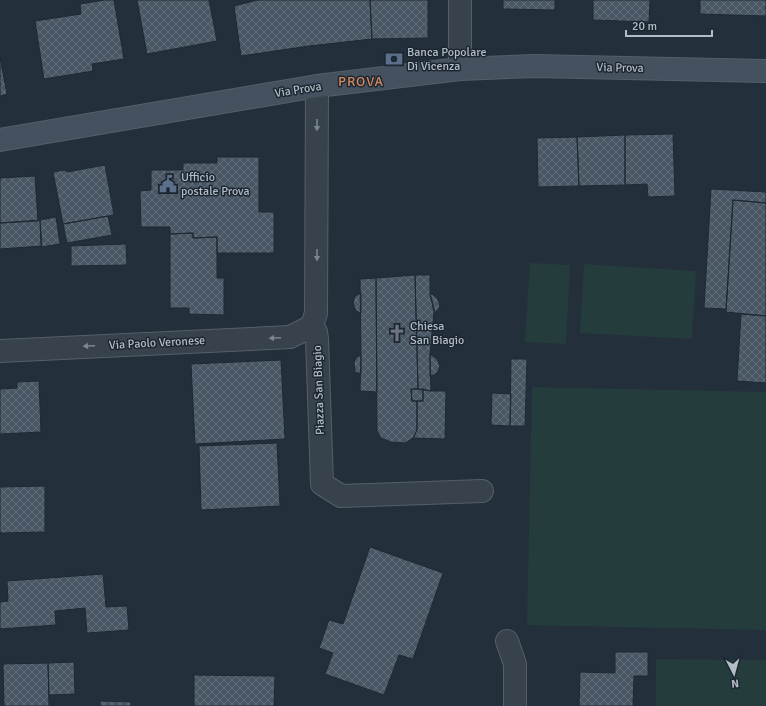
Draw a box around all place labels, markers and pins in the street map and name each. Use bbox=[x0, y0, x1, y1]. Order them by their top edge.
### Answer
place label: Banca Popolare Di Vicenza bbox=[407, 45, 486, 74]
bank icon: Banca Popolare Di Vicenza bbox=[384, 49, 404, 69]
place label: Ufficio postale Prova bbox=[181, 170, 250, 199]
public building icon: Ufficio postale Prova bbox=[158, 174, 178, 194]
place label: Chiesa San Biagio bbox=[410, 319, 464, 348]
church icon: Chiesa San Biagio bbox=[387, 323, 407, 343]

